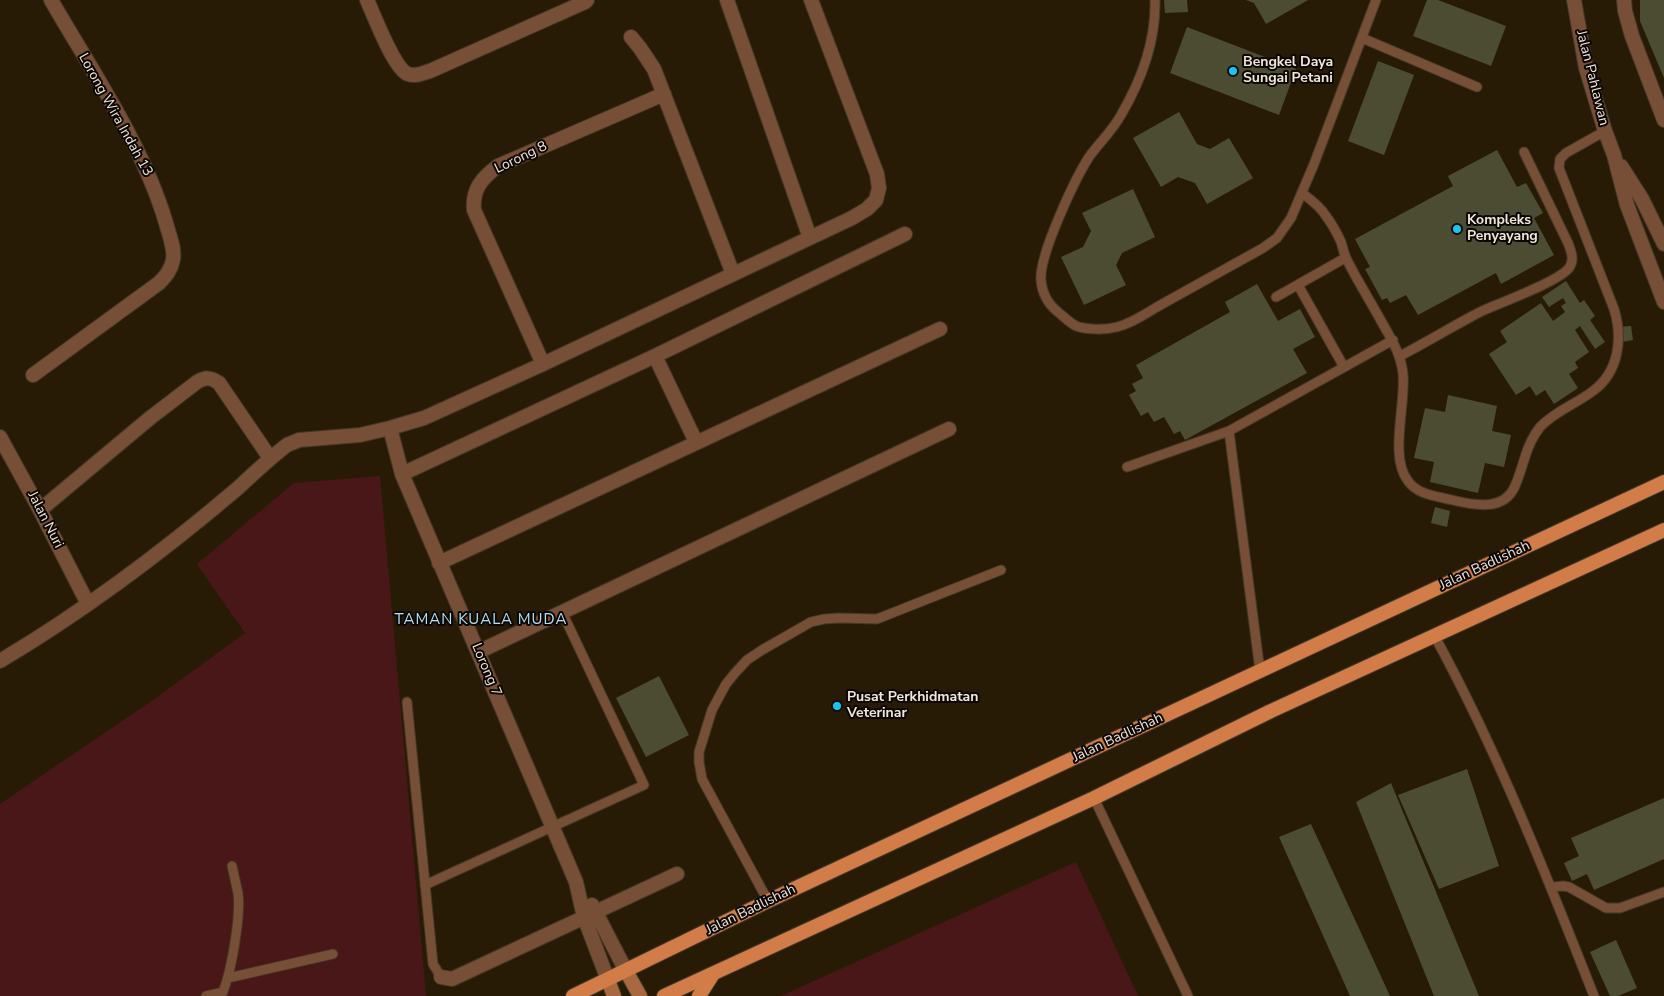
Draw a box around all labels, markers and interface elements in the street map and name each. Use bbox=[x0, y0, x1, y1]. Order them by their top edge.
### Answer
street label: Jalan Pahlawan bbox=[1572, 29, 1612, 127]
street label: Lorong Wira Indah 13 bbox=[74, 51, 156, 179]
place label: Bengkel Daya Sungai Petani bbox=[1243, 55, 1333, 88]
marker: Bengkel Daya Sungai Petani bbox=[1227, 65, 1239, 77]
street label: Lorong 8 bbox=[492, 138, 550, 178]
place label: Kompleks Penyayang bbox=[1467, 213, 1538, 246]
marker: Kompleks Penyayang bbox=[1451, 223, 1463, 235]
street label: Jalan Nuri bbox=[24, 489, 66, 551]
street label: Jalan Badlishah bbox=[1437, 538, 1533, 594]
district label: TAMAN KUALA MUDA bbox=[393, 611, 569, 629]
street label: Lorong 7 bbox=[467, 641, 505, 699]
place label: Pusat Perkhidmatan Veterinar bbox=[847, 690, 978, 722]
marker: Pusat Perkhidmatan Veterinar bbox=[831, 700, 843, 712]
street label: Jalan Badlishah bbox=[1070, 710, 1166, 766]
street label: Jalan Badlishah bbox=[703, 881, 799, 939]

